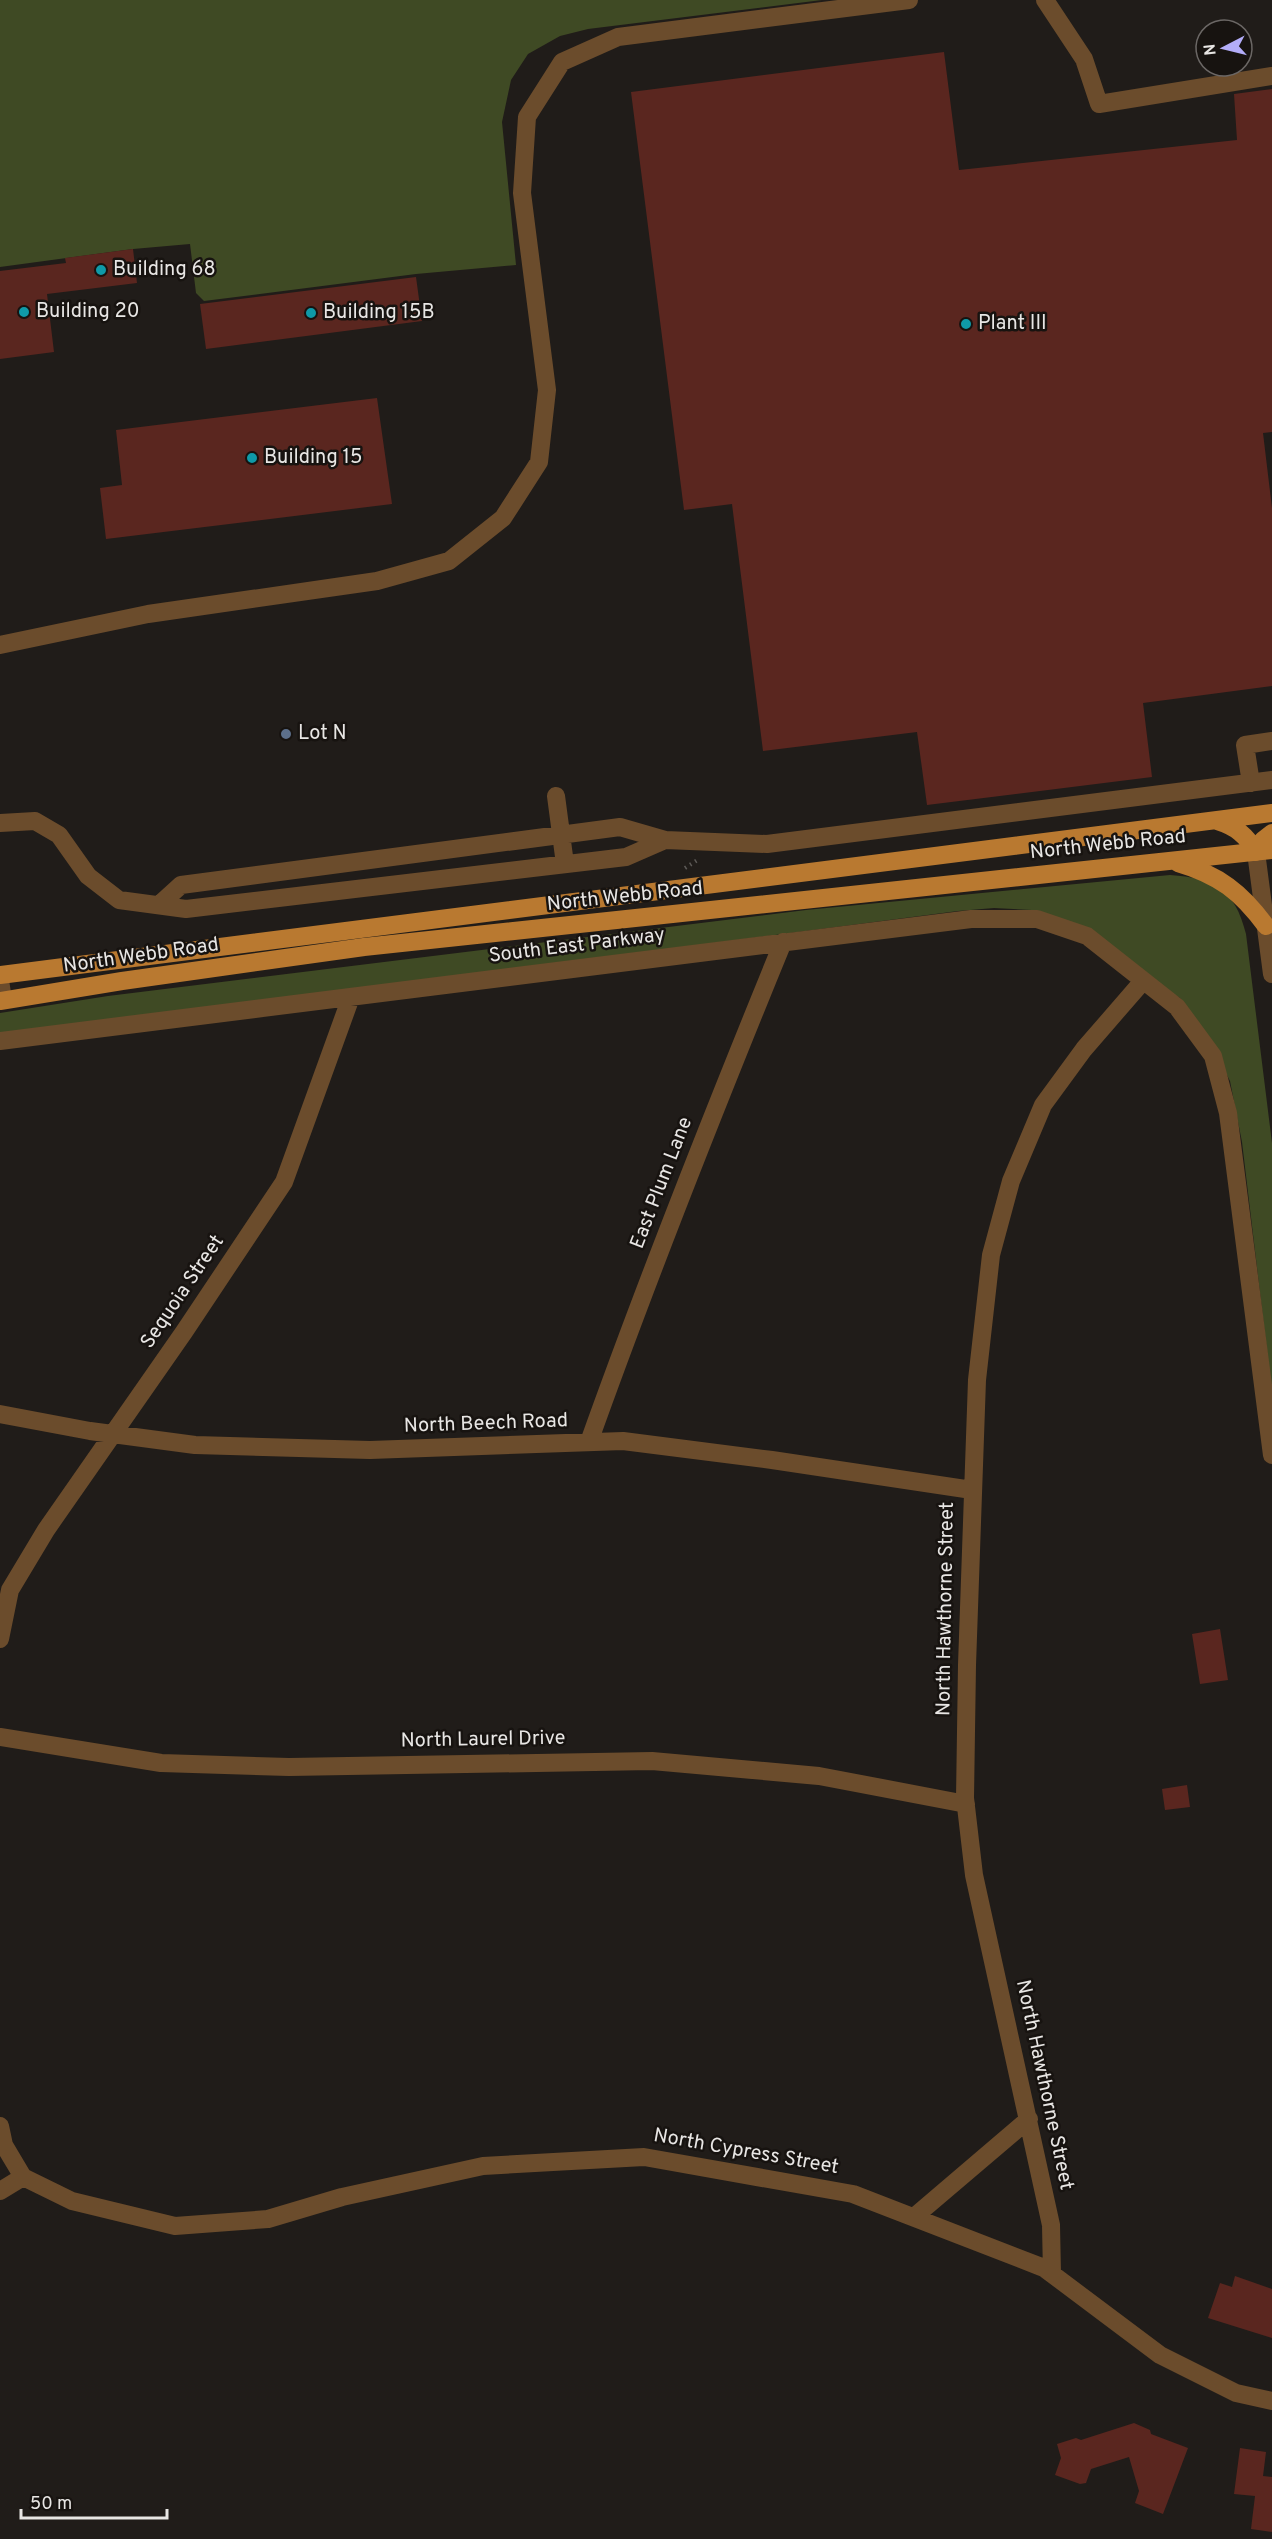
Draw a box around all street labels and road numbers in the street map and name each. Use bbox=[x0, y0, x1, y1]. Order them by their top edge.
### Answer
street label: North Webb Road bbox=[1029, 824, 1187, 866]
street label: North Webb Road bbox=[546, 876, 704, 918]
street label: South East Parkway bbox=[488, 922, 666, 970]
street label: North Webb Road bbox=[62, 932, 220, 980]
street label: East Plum Lane bbox=[625, 1113, 699, 1253]
street label: Sequoia Street bbox=[135, 1230, 231, 1354]
street label: North Beech Road bbox=[403, 1408, 569, 1440]
street label: North Hawthorne Street bbox=[931, 1502, 961, 1716]
street label: North Laurel Drive bbox=[400, 1726, 566, 1754]
street label: North Hawthorne Street bbox=[1009, 1978, 1079, 2192]
street label: North Cypress Street bbox=[651, 2123, 841, 2181]

